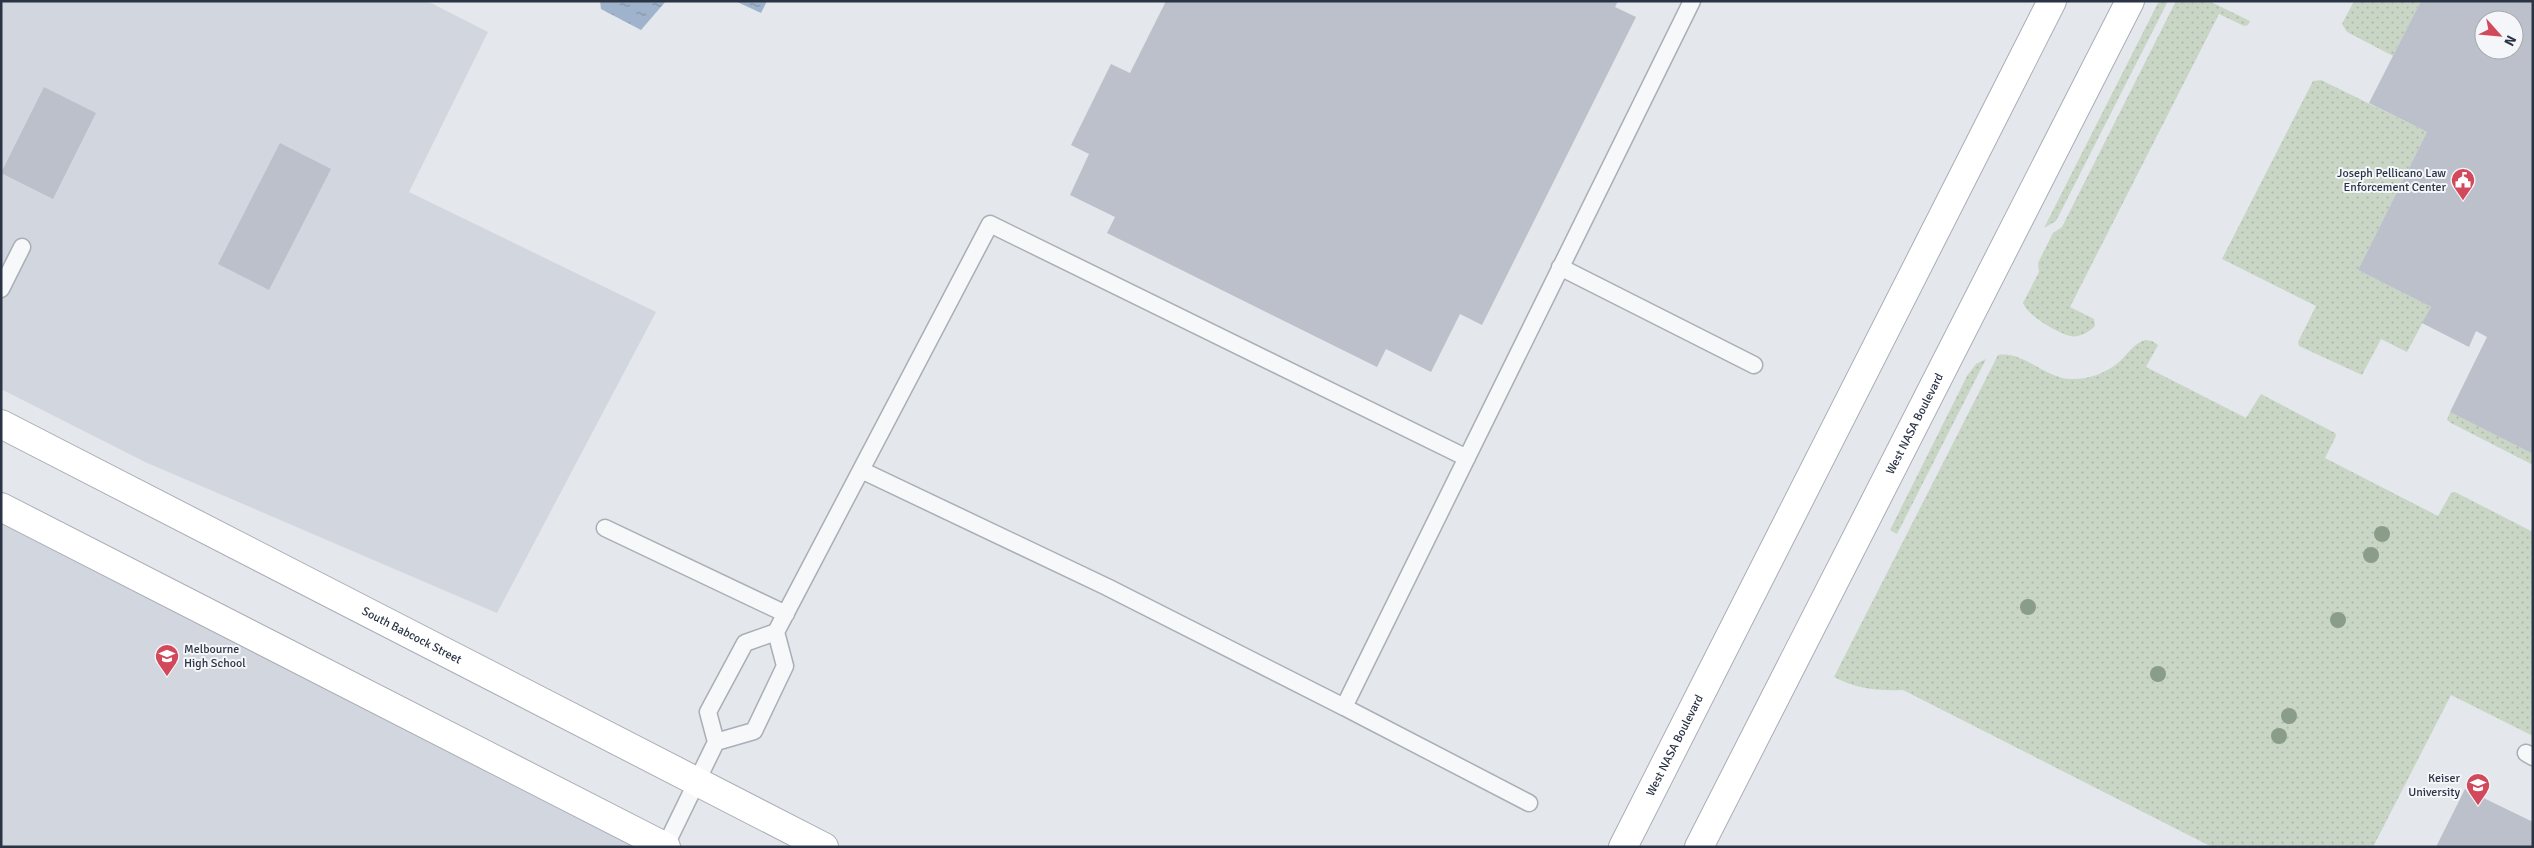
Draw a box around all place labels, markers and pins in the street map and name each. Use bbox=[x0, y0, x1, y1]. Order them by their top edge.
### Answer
place label: Joseph Pellicano Law Enforcement Center bbox=[2337, 166, 2447, 195]
public building icon: Joseph Pellicano Law Enforcement Center bbox=[2450, 167, 2476, 201]
place label: Melbourne High School bbox=[184, 642, 246, 671]
school or university icon: Melbourne High School bbox=[154, 643, 180, 677]
place label: Keiser University bbox=[2408, 771, 2461, 800]
school or university icon: Keiser University bbox=[2465, 772, 2491, 806]

